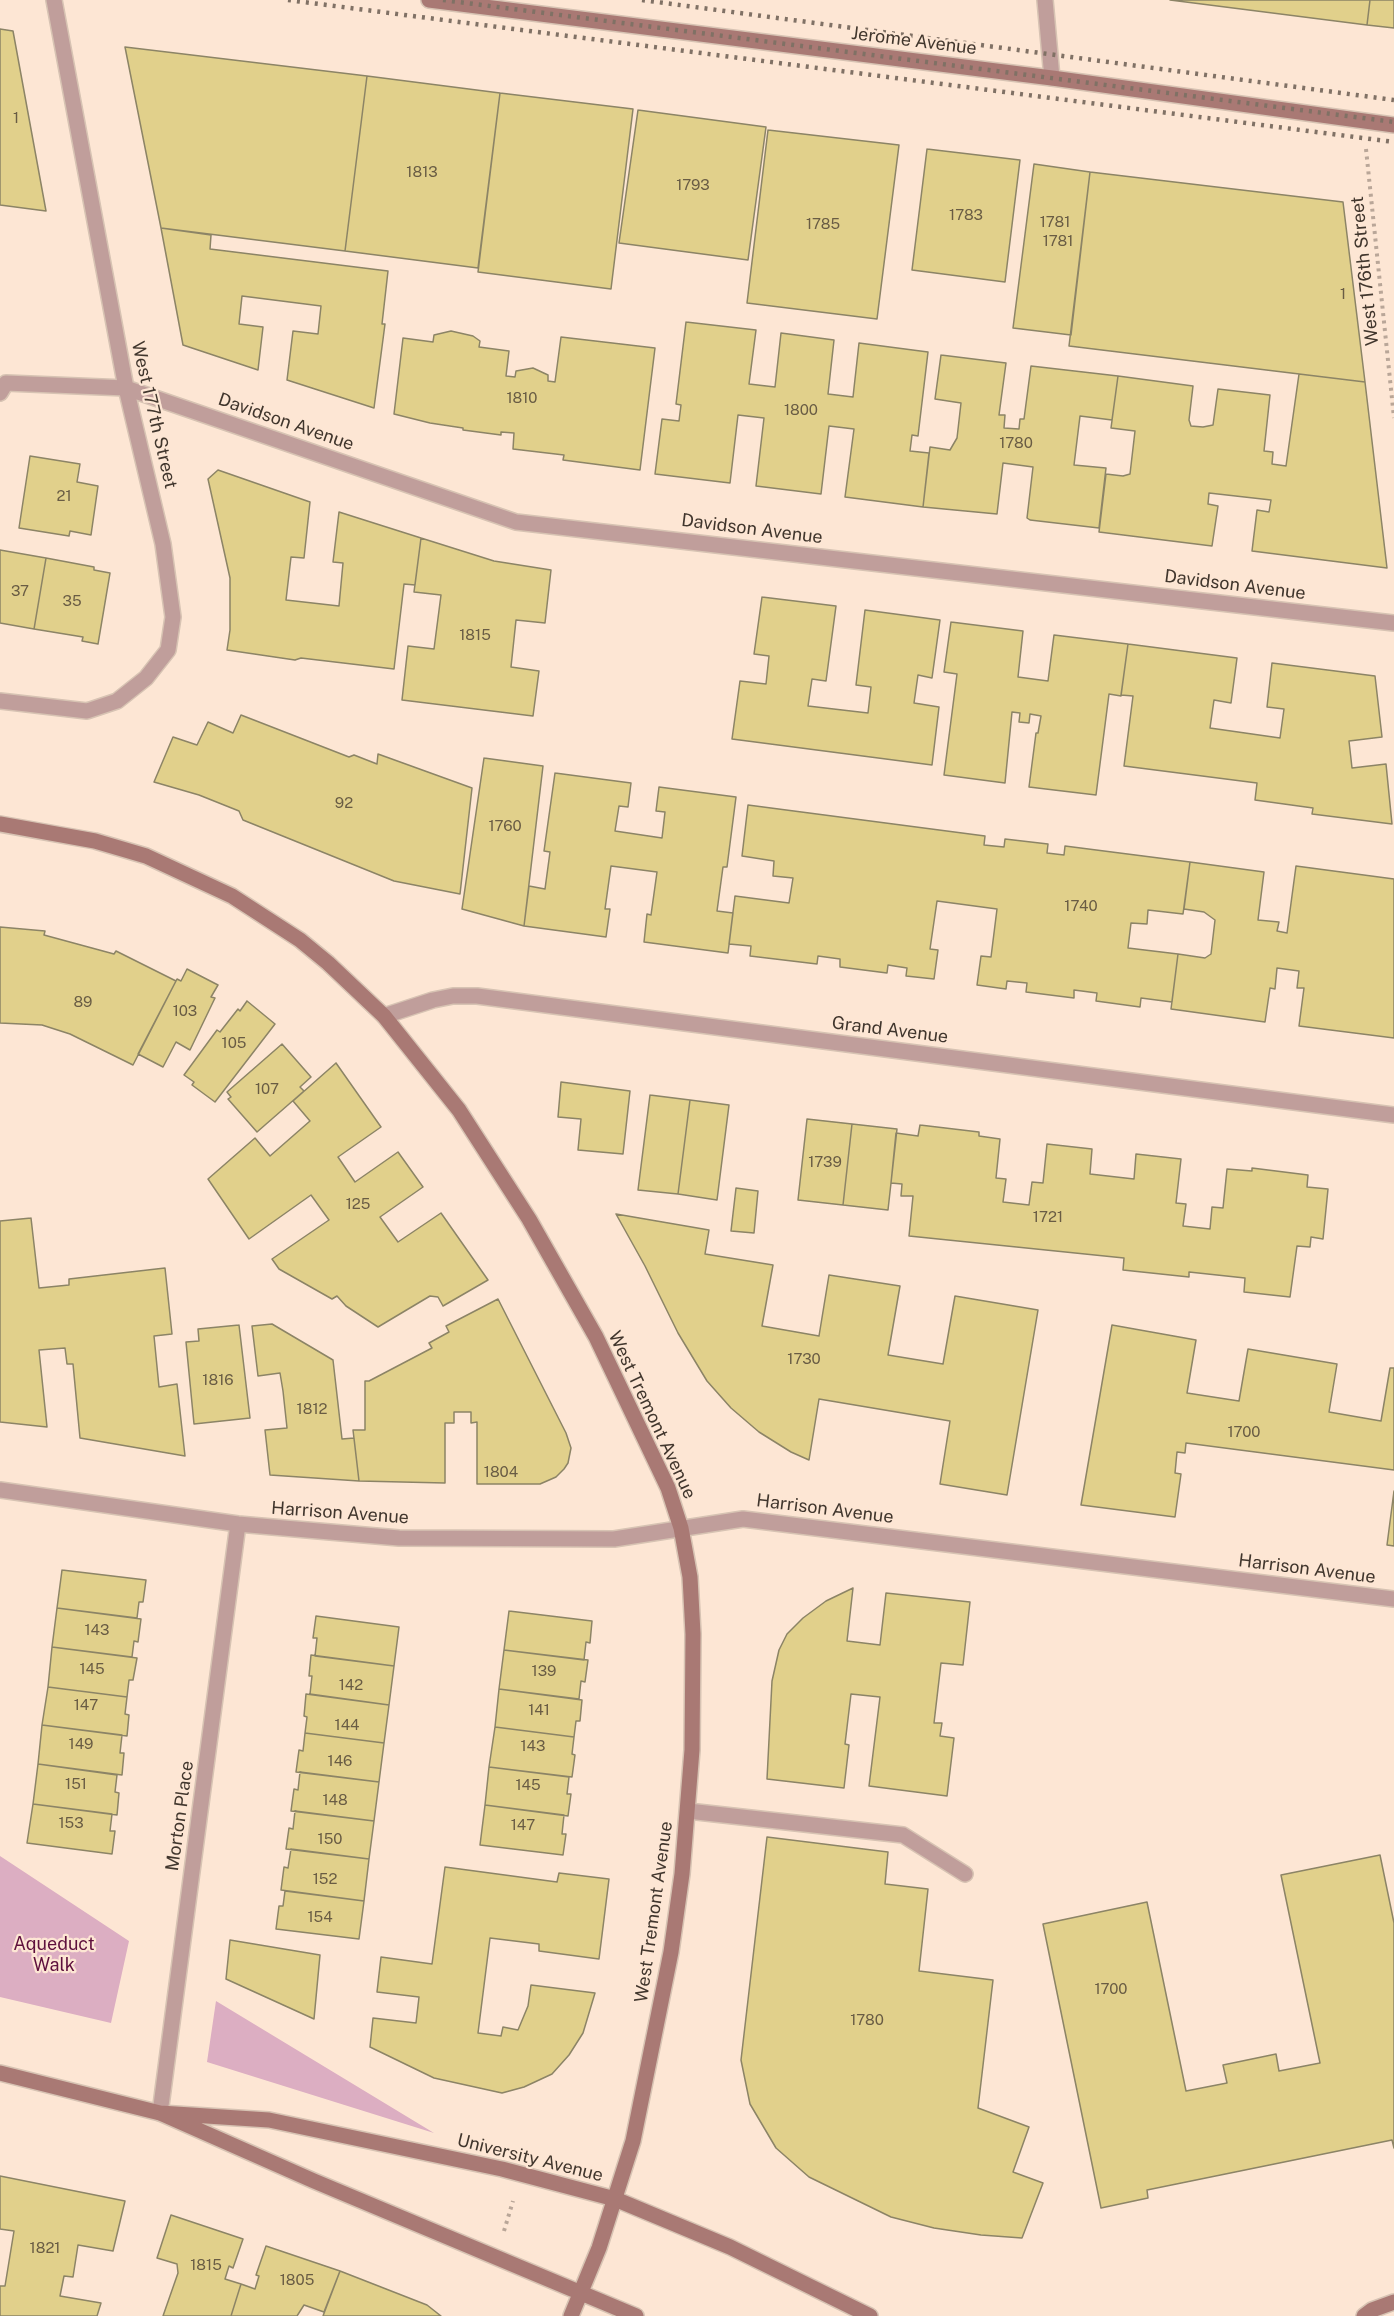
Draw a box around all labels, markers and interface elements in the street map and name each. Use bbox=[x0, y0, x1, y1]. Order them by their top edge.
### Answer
street label: Jerome Avenue bbox=[850, 23, 978, 59]
house number: 1 bbox=[13, 109, 19, 127]
house number: 1813 bbox=[406, 163, 438, 181]
house number: 1793 bbox=[676, 176, 710, 194]
street label: West 176th Street bbox=[1346, 195, 1384, 347]
house number: 1783 bbox=[949, 206, 983, 224]
house number: 1781 bbox=[1040, 213, 1070, 231]
house number: 1785 bbox=[806, 215, 840, 233]
house number: 1781 bbox=[1043, 232, 1073, 250]
house number: 1 bbox=[1340, 285, 1346, 303]
street label: West 177th Street bbox=[127, 339, 181, 491]
street label: Davidson Avenue bbox=[215, 389, 357, 455]
house number: 1810 bbox=[506, 389, 538, 407]
house number: 1800 bbox=[784, 401, 818, 419]
house number: 1780 bbox=[999, 434, 1033, 452]
house number: 21 bbox=[56, 487, 72, 505]
street label: Davidson Avenue bbox=[680, 510, 824, 548]
street label: Davidson Avenue bbox=[1163, 566, 1307, 604]
house number: 37 bbox=[11, 582, 29, 600]
house number: 35 bbox=[62, 592, 82, 610]
house number: 1815 bbox=[459, 626, 491, 644]
house number: 92 bbox=[335, 794, 353, 812]
house number: 1760 bbox=[488, 817, 522, 835]
house number: 1740 bbox=[1064, 897, 1098, 915]
house number: 89 bbox=[74, 993, 92, 1011]
house number: 103 bbox=[173, 1002, 197, 1020]
street label: Grand Avenue bbox=[831, 1012, 949, 1048]
house number: 105 bbox=[222, 1034, 246, 1052]
house number: 107 bbox=[255, 1080, 279, 1098]
house number: 1739 bbox=[808, 1153, 842, 1171]
house number: 125 bbox=[346, 1195, 370, 1213]
house number: 1721 bbox=[1033, 1208, 1063, 1226]
street label: West Tremont Avenue bbox=[604, 1328, 700, 1502]
house number: 1730 bbox=[787, 1350, 821, 1368]
house number: 1816 bbox=[202, 1371, 234, 1389]
house number: 1812 bbox=[297, 1400, 327, 1418]
house number: 1700 bbox=[1227, 1423, 1261, 1441]
house number: 1804 bbox=[484, 1463, 518, 1481]
street label: Harrison Avenue bbox=[755, 1490, 895, 1528]
street label: Harrison Avenue bbox=[270, 1497, 410, 1529]
street label: Harrison Avenue bbox=[1237, 1550, 1377, 1588]
house number: 143 bbox=[85, 1621, 109, 1639]
house number: 145 bbox=[79, 1660, 105, 1678]
house number: 139 bbox=[532, 1662, 556, 1680]
house number: 142 bbox=[339, 1676, 363, 1694]
house number: 147 bbox=[74, 1696, 98, 1714]
house number: 141 bbox=[528, 1701, 550, 1719]
house number: 144 bbox=[335, 1716, 359, 1734]
house number: 149 bbox=[69, 1735, 93, 1753]
house number: 143 bbox=[521, 1737, 545, 1755]
house number: 146 bbox=[328, 1752, 352, 1770]
street label: Morton Place bbox=[162, 1759, 198, 1873]
house number: 151 bbox=[65, 1775, 87, 1793]
house number: 145 bbox=[515, 1776, 541, 1794]
house number: 148 bbox=[322, 1791, 348, 1809]
house number: 153 bbox=[58, 1814, 84, 1832]
house number: 147 bbox=[511, 1816, 535, 1834]
street label: West Tremont Avenue bbox=[631, 1820, 677, 2004]
house number: 150 bbox=[318, 1830, 342, 1848]
house number: 152 bbox=[313, 1870, 337, 1888]
house number: 154 bbox=[307, 1908, 333, 1926]
park label: Aqueduct Walk bbox=[13, 1933, 95, 1976]
house number: 1700 bbox=[1094, 1980, 1128, 1998]
house number: 1780 bbox=[850, 2011, 884, 2029]
street label: University Avenue bbox=[455, 2129, 605, 2187]
house number: 1821 bbox=[30, 2239, 60, 2257]
house number: 1815 bbox=[190, 2256, 222, 2274]
house number: 1805 bbox=[280, 2271, 314, 2289]

